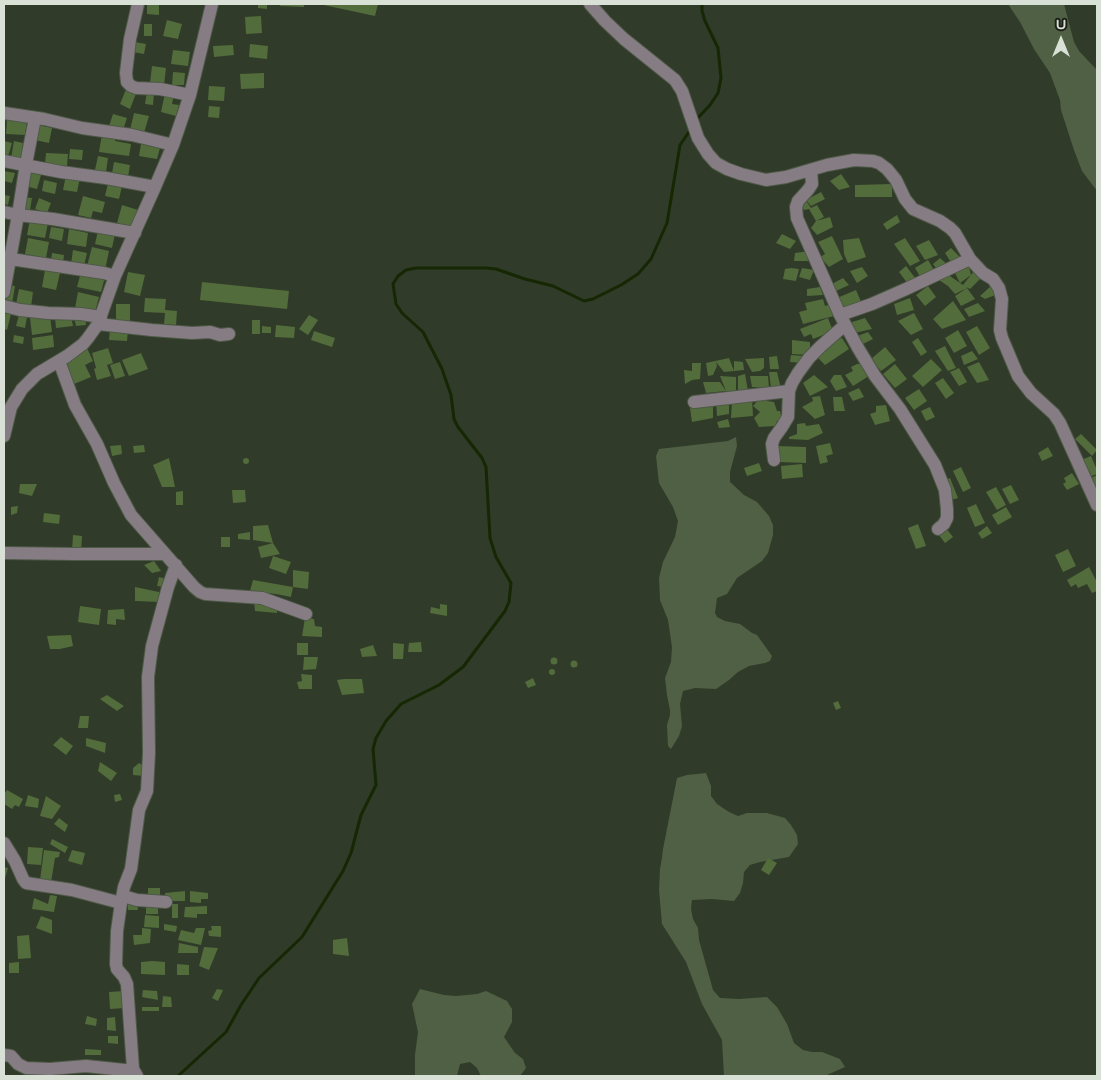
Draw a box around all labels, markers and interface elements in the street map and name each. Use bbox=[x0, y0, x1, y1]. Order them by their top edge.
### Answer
north arrow bbox=[1036, 15, 1086, 65]
text: U bbox=[1056, 16, 1066, 33]

